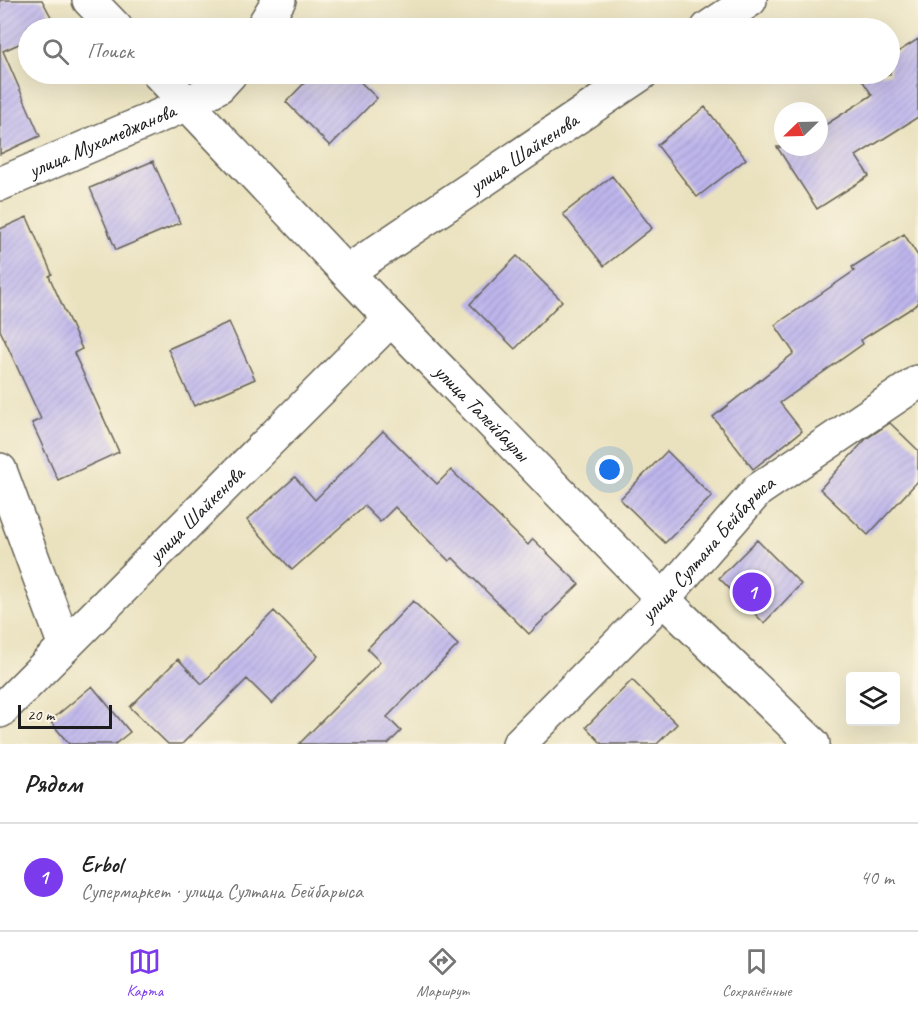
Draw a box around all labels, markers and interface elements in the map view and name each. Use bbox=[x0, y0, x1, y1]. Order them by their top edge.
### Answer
search box bbox=[18, 18, 900, 84]
icon: search bbox=[39, 35, 72, 68]
text: Поиск bbox=[87, 37, 133, 65]
street label: улица Мухамеджанова bbox=[23, 97, 182, 184]
north arrow bbox=[774, 102, 828, 156]
street label: улица Шайкенова bbox=[463, 106, 585, 200]
street label: улица Талейбаулы bbox=[428, 357, 536, 468]
your location bbox=[595, 455, 624, 484]
street label: улица Шайкенова bbox=[141, 459, 252, 569]
street label: улица Султана Бейбарыса bbox=[634, 469, 781, 628]
pin: 1 bbox=[732, 570, 771, 614]
map controls bbox=[846, 672, 900, 726]
button: layers bbox=[846, 672, 900, 726]
scale bar bbox=[18, 702, 112, 730]
text: 20 m bbox=[27, 705, 54, 725]
text: Рядом bbox=[24, 767, 82, 800]
text: Erbol bbox=[81, 851, 122, 879]
text: 1 bbox=[39, 865, 48, 890]
text: 40 m bbox=[860, 865, 894, 890]
text: Супермаркет · улица Султана Бейбарыса bbox=[81, 879, 363, 904]
tab: Карта bbox=[127, 945, 163, 1001]
tab: Маршрут bbox=[416, 945, 469, 1001]
tab: Сохранённые bbox=[722, 945, 791, 1001]

